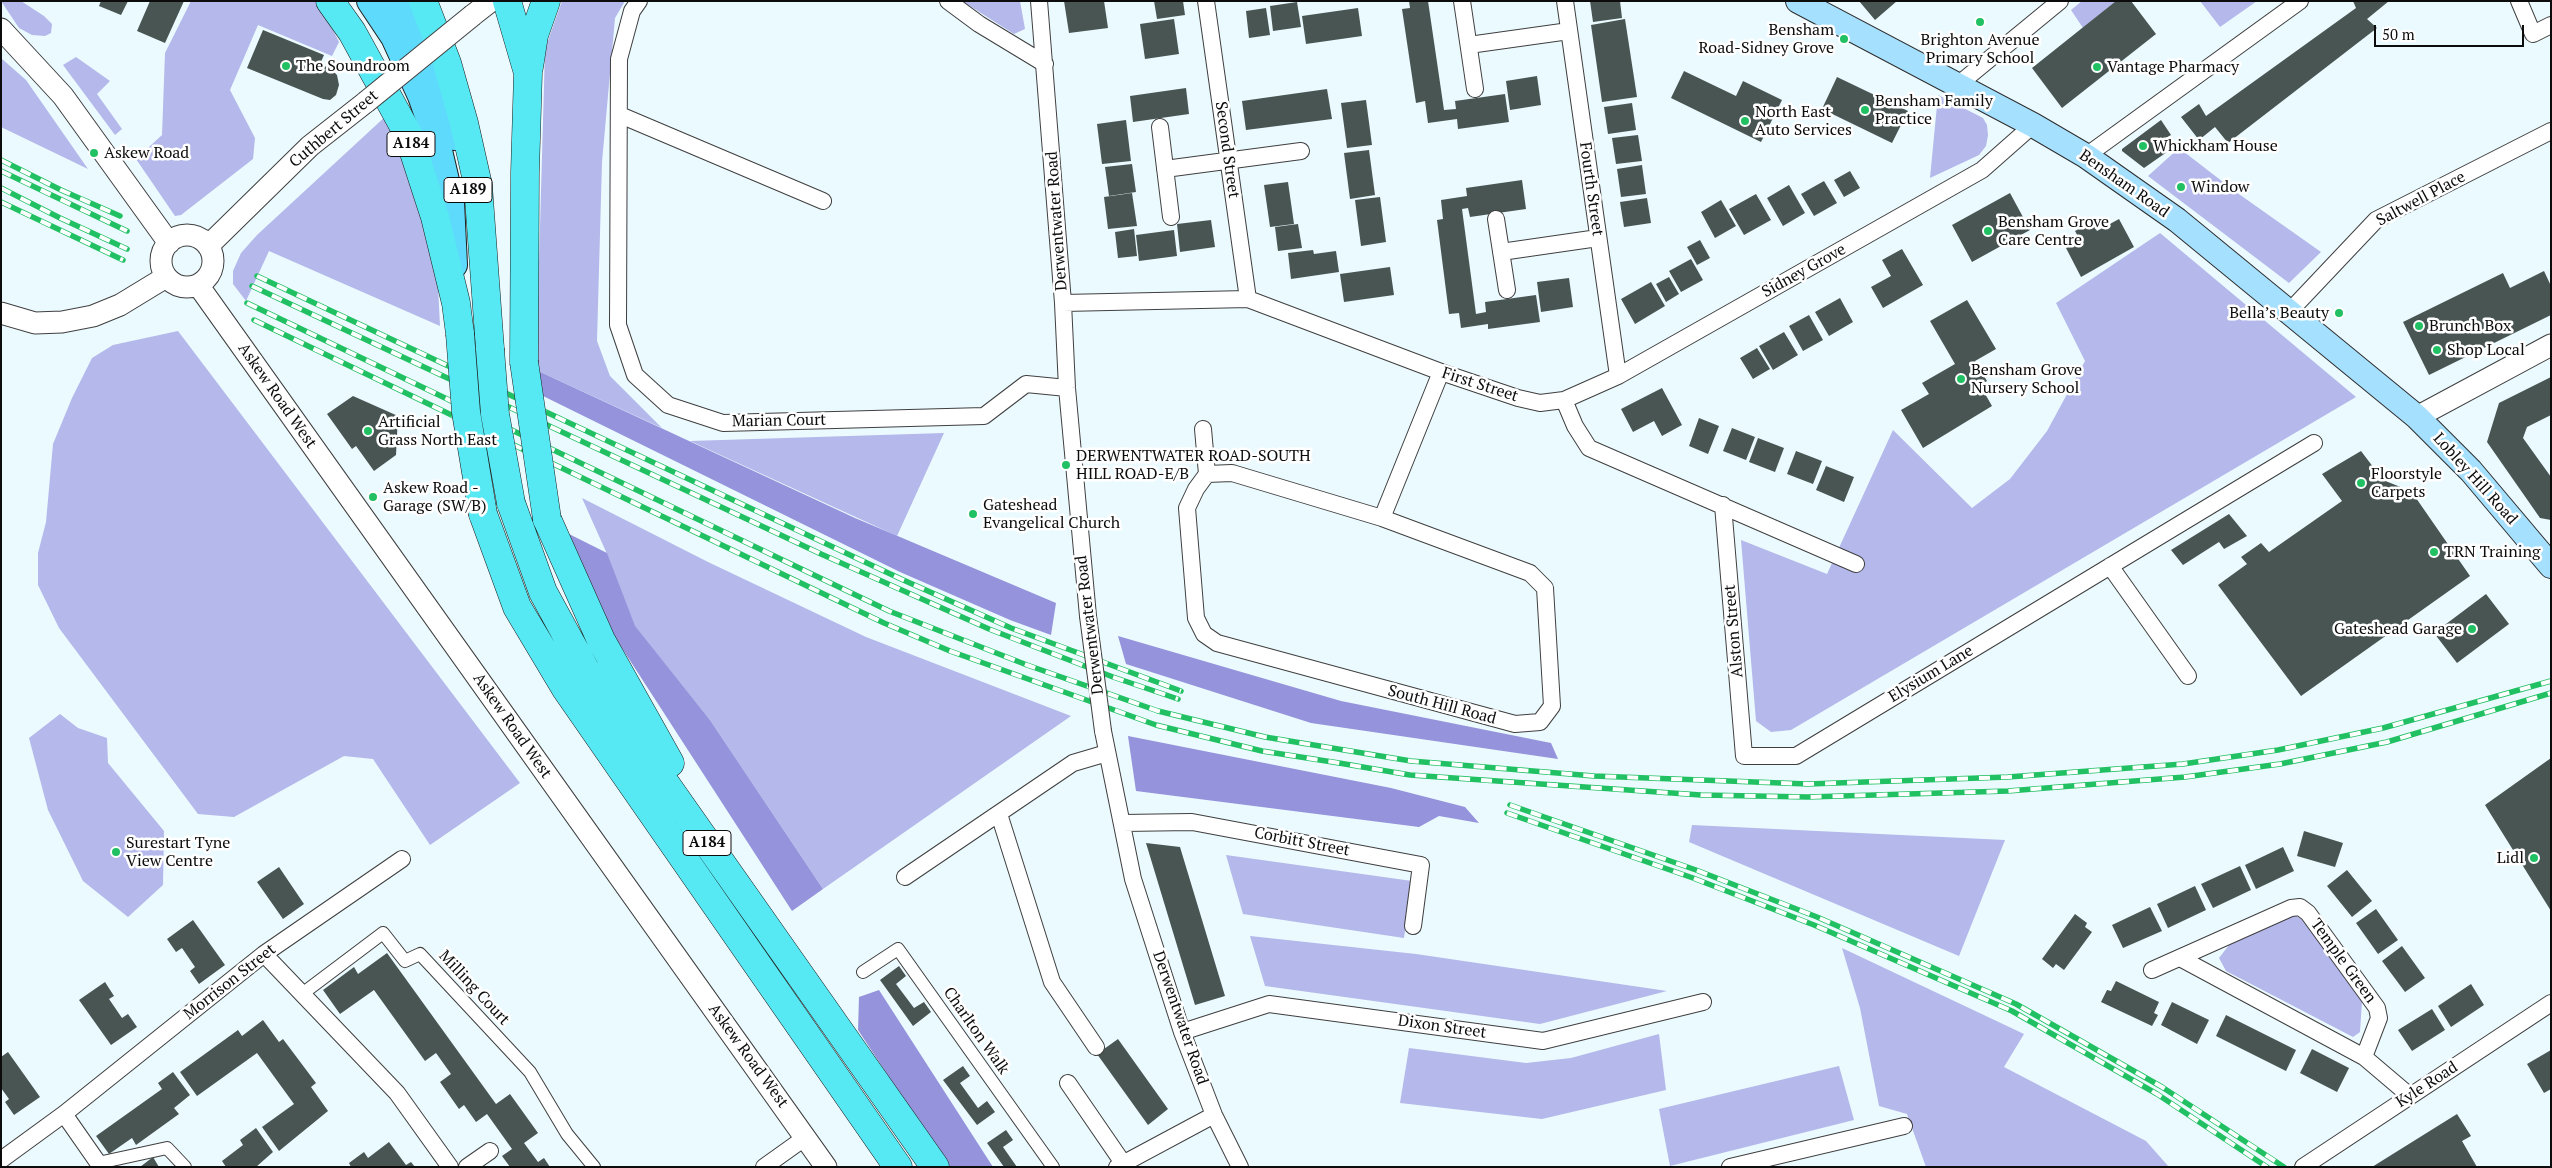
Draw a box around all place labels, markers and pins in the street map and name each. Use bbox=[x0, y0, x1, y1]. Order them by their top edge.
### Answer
marker: Brighton Avenue Primary School bbox=[1974, 16, 1986, 28]
place label: Bensham Road-Sidney Grove bbox=[1698, 20, 1834, 58]
place label: Brighton Avenue Primary School bbox=[1920, 30, 2040, 68]
marker: Bensham Road-Sidney Grove bbox=[1838, 33, 1850, 45]
place label: The Soundroom bbox=[296, 56, 410, 76]
place label: Vantage Pharmacy bbox=[2107, 57, 2239, 77]
marker: The Soundroom bbox=[280, 60, 292, 72]
marker: Vantage Pharmacy bbox=[2091, 61, 2103, 73]
place label: Bensham Family Practice bbox=[1875, 91, 1993, 129]
place label: North East Auto Services bbox=[1755, 102, 1852, 140]
marker: Bensham Family Practice bbox=[1859, 104, 1871, 116]
marker: North East Auto Services bbox=[1739, 115, 1751, 127]
place label: Whickham House bbox=[2153, 136, 2278, 156]
marker: Whickham House bbox=[2137, 140, 2149, 152]
place label: Askew Road bbox=[104, 143, 189, 163]
marker: Askew Road bbox=[88, 147, 100, 159]
place label: Window bbox=[2191, 177, 2249, 197]
marker: Window bbox=[2175, 181, 2187, 193]
place label: Bensham Grove Care Centre bbox=[1998, 212, 2109, 250]
marker: Bensham Grove Care Centre bbox=[1982, 225, 1994, 237]
place label: Bella’s Beauty bbox=[2229, 303, 2329, 323]
marker: Bella’s Beauty bbox=[2333, 307, 2345, 319]
place label: Brunch Box bbox=[2429, 316, 2511, 336]
marker: Brunch Box bbox=[2413, 320, 2425, 332]
place label: Shop Local bbox=[2447, 340, 2525, 360]
marker: Shop Local bbox=[2431, 344, 2443, 356]
place label: Bensham Grove Nursery School bbox=[1971, 360, 2082, 398]
marker: Bensham Grove Nursery School bbox=[1955, 373, 1967, 385]
place label: Artificial Grass North East bbox=[378, 412, 497, 450]
marker: Artificial Grass North East bbox=[362, 425, 374, 437]
place label: DERWENTWATER ROAD-SOUTH HILL ROAD-E/B bbox=[1076, 446, 1311, 484]
marker: DERWENTWATER ROAD-SOUTH HILL ROAD-E/B bbox=[1060, 459, 1072, 471]
place label: Floorstyle Carpets bbox=[2371, 464, 2442, 502]
marker: Floorstyle Carpets bbox=[2355, 477, 2367, 489]
place label: Askew Road - Garage (SW/B) bbox=[383, 478, 487, 516]
marker: Askew Road - Garage (SW/B) bbox=[367, 491, 379, 503]
place label: Gateshead Evangelical Church bbox=[983, 495, 1120, 533]
marker: Gateshead Evangelical Church bbox=[967, 508, 979, 520]
place label: TRN Training bbox=[2444, 542, 2540, 562]
marker: TRN Training bbox=[2428, 546, 2440, 558]
place label: Gateshead Garage bbox=[2334, 619, 2462, 639]
marker: Gateshead Garage bbox=[2466, 623, 2478, 635]
place label: Surestart Tyne View Centre bbox=[126, 833, 230, 871]
marker: Surestart Tyne View Centre bbox=[110, 846, 122, 858]
place label: Lidl bbox=[2497, 848, 2524, 868]
marker: Lidl bbox=[2528, 852, 2540, 864]

